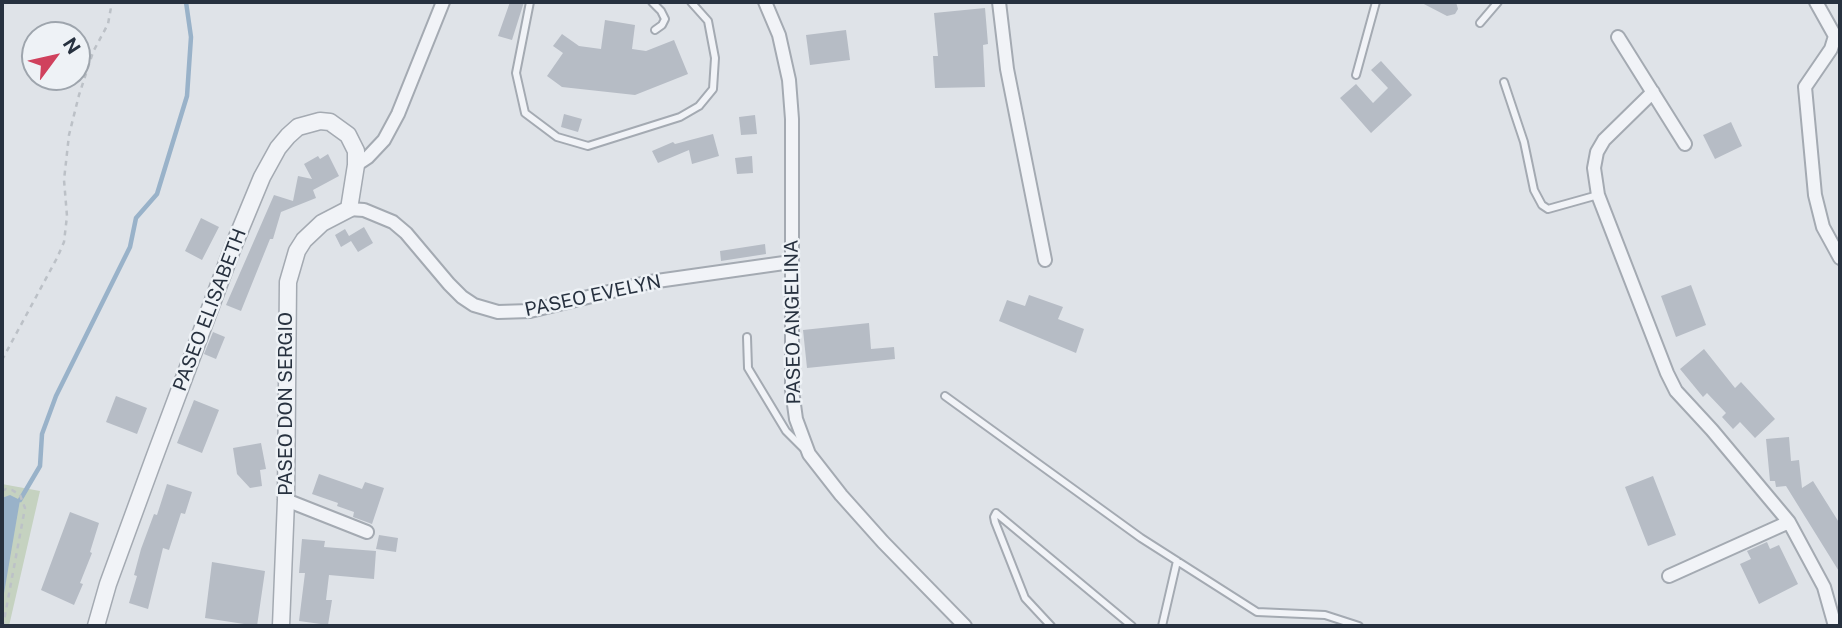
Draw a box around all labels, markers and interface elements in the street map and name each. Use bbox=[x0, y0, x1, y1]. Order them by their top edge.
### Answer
north arrow bbox=[21, 21, 91, 91]
text: N bbox=[59, 33, 85, 58]
street label: PASEO ELISABETH bbox=[169, 226, 251, 394]
street label: PASEO ANGELINA bbox=[780, 239, 806, 405]
street label: PASEO EVELYN bbox=[523, 270, 663, 322]
street label: PASEO DON SERGIO bbox=[275, 312, 297, 496]

